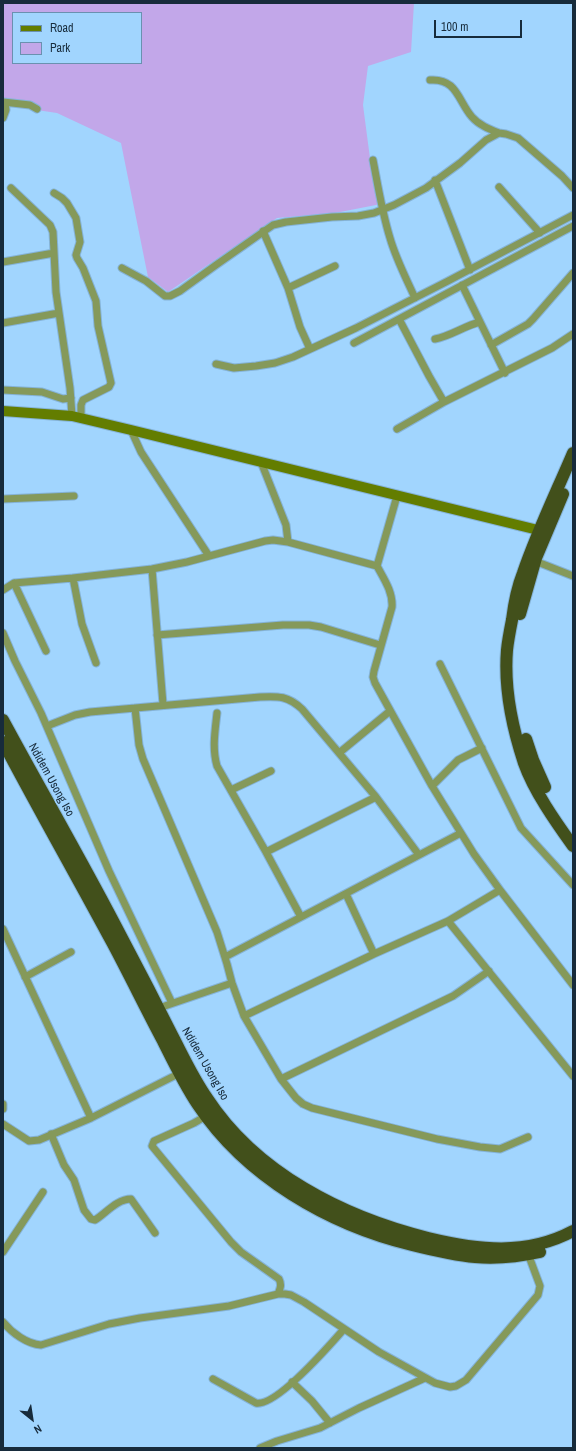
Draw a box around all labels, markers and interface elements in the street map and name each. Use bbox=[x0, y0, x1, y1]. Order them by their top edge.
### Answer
legend bbox=[12, 12, 142, 64]
scale bar bbox=[436, 12, 524, 38]
text: 100 m bbox=[441, 19, 468, 35]
text: Road bbox=[50, 20, 74, 36]
text: Park bbox=[50, 40, 70, 56]
street label: Ndidem Usong Iso bbox=[25, 741, 77, 819]
street label: Ndidem Usong Iso bbox=[178, 1025, 232, 1103]
north arrow bbox=[12, 1399, 52, 1439]
text: N bbox=[32, 1422, 44, 1437]

